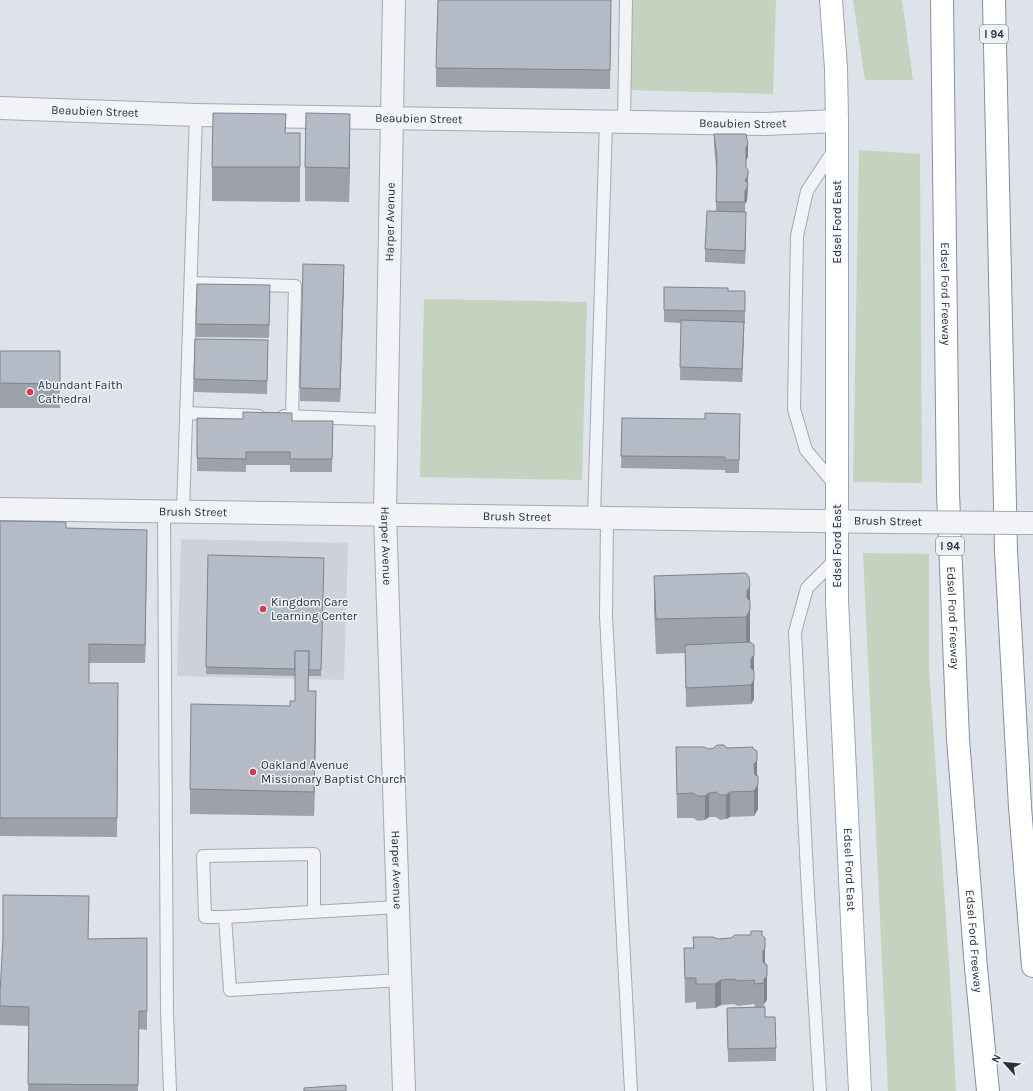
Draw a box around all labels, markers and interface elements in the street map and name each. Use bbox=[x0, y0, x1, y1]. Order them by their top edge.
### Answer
road number: I 94 bbox=[980, 25, 1008, 43]
street label: Beaubien Street bbox=[51, 103, 139, 120]
street label: Beaubien Street bbox=[375, 111, 463, 126]
street label: Beaubien Street bbox=[699, 116, 787, 131]
street label: Edsel Ford East bbox=[830, 180, 844, 264]
street label: Harper Avenue bbox=[382, 182, 398, 262]
street label: Edsel Ford Freeway bbox=[938, 242, 953, 346]
place label: Abundant Faith Cathedral bbox=[38, 378, 123, 406]
marker: Abundant Faith Cathedral bbox=[25, 387, 35, 397]
street label: Brush Street bbox=[159, 504, 228, 519]
street label: Edsel Ford East bbox=[830, 504, 844, 588]
street label: Harper Avenue bbox=[378, 506, 394, 586]
street label: Brush Street bbox=[483, 509, 552, 524]
street label: Brush Street bbox=[854, 513, 923, 529]
road number: I 94 bbox=[936, 537, 964, 555]
street label: Edsel Ford Freeway bbox=[944, 566, 962, 670]
place label: Kingdom Care Learning Center bbox=[271, 595, 358, 623]
marker: Kingdom Care Learning Center bbox=[258, 604, 268, 614]
place label: Oakland Avenue Missionary Baptist Church bbox=[261, 758, 407, 786]
marker: Oakland Avenue Missionary Baptist Church bbox=[248, 767, 258, 777]
street label: Edsel Ford East bbox=[841, 827, 859, 912]
street label: Harper Avenue bbox=[388, 830, 405, 909]
street label: Edsel Ford Freeway bbox=[963, 889, 985, 994]
north arrow bbox=[985, 1043, 1025, 1083]
text: N bbox=[989, 1052, 1004, 1065]

